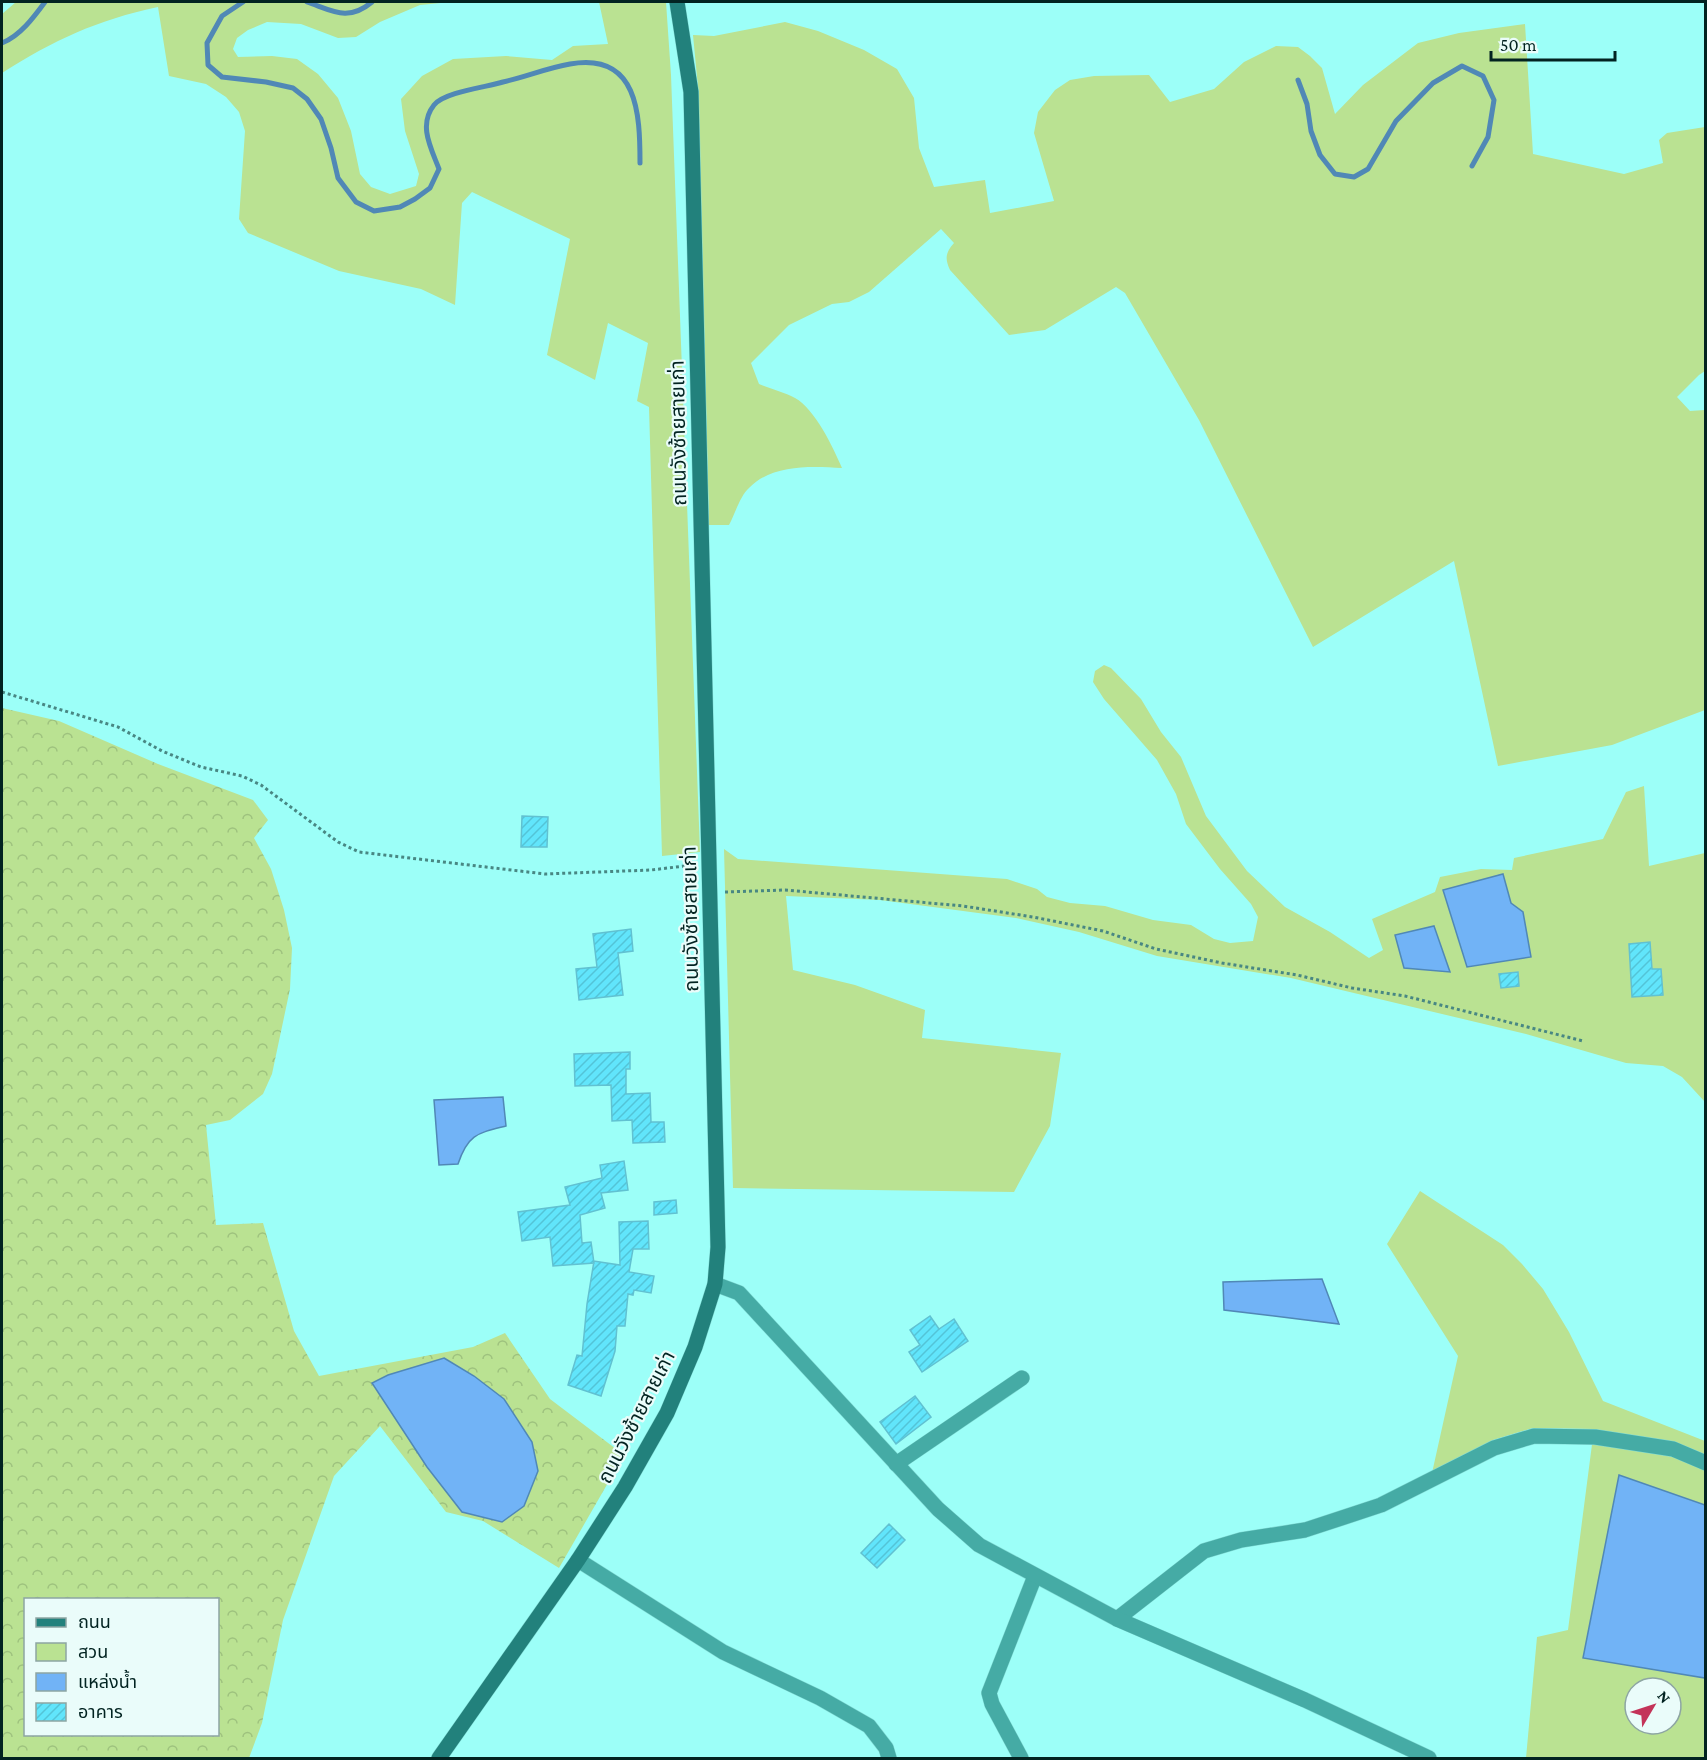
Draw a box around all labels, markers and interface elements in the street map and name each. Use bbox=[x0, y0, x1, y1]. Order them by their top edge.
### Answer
scale bar bbox=[1491, 24, 1616, 62]
text: 50 m bbox=[1500, 35, 1537, 55]
street label: ถนนวังซ้ายสายเก่า bbox=[666, 360, 690, 506]
street label: ถนนวังซ้ายสายเก่า bbox=[678, 846, 702, 992]
street label: ถนนวังซ้ายสายเก่า bbox=[593, 1347, 679, 1487]
legend bbox=[24, 1598, 219, 1736]
text: ถนน bbox=[78, 1612, 111, 1632]
text: สวน bbox=[78, 1642, 108, 1662]
text: แหล่งน้ำ bbox=[78, 1669, 137, 1692]
north arrow bbox=[1623, 1676, 1683, 1736]
text: N bbox=[1654, 1687, 1674, 1707]
text: อาคาร bbox=[78, 1702, 123, 1722]

